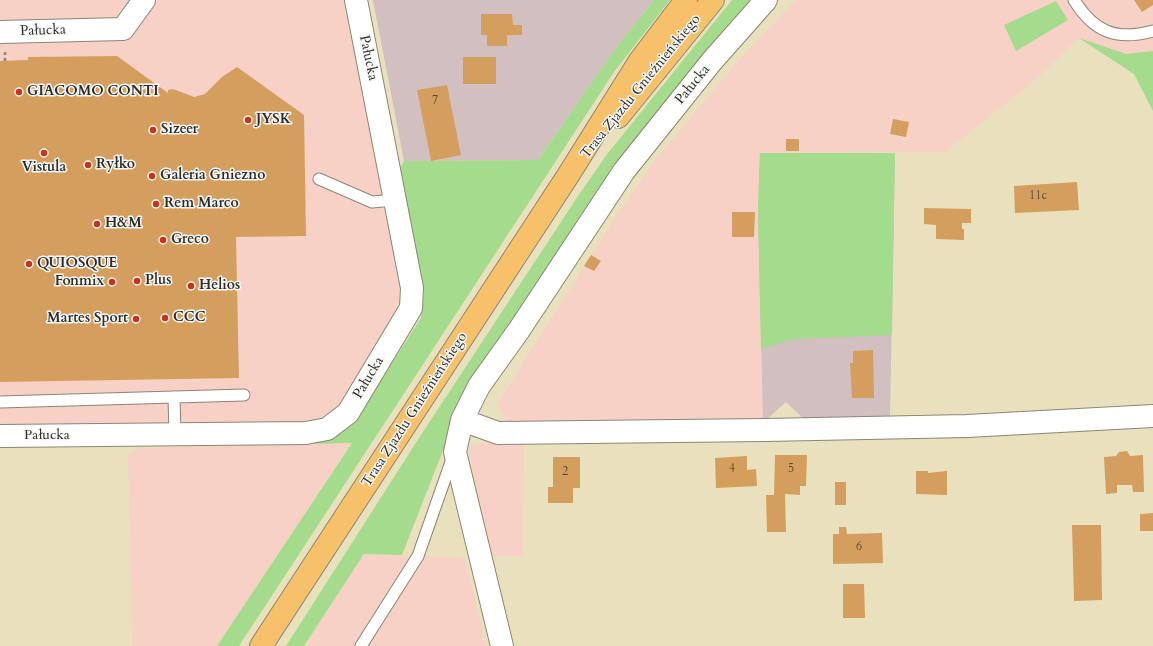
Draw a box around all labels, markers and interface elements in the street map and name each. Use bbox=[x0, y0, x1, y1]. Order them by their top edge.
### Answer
street label: Trasa Zjazdu Gnieźnieńskiego bbox=[578, 11, 704, 163]
street label: Pałucka bbox=[20, 22, 66, 40]
street label: Pałucka bbox=[355, 34, 381, 82]
street label: Pałucka bbox=[672, 62, 714, 108]
place label: GIACOMO CONTI bbox=[27, 84, 159, 100]
marker: GIACOMO CONTI bbox=[14, 87, 24, 97]
house number: 7 bbox=[432, 94, 438, 108]
place label: JYSK bbox=[256, 112, 291, 128]
marker: JYSK bbox=[243, 115, 253, 125]
place label: Sizeer bbox=[161, 122, 198, 138]
marker: Sizeer bbox=[148, 125, 158, 135]
marker: Vistula bbox=[39, 148, 49, 158]
place label: Ryłko bbox=[96, 157, 135, 173]
place label: Vistula bbox=[22, 160, 66, 176]
marker: Ryłko bbox=[83, 160, 93, 170]
place label: Galeria Gniezno bbox=[160, 168, 265, 184]
marker: Galeria Gniezno bbox=[147, 171, 157, 181]
house number: 11c bbox=[1029, 189, 1047, 203]
place label: Rem Marco bbox=[164, 196, 239, 212]
marker: Rem Marco bbox=[151, 199, 161, 209]
place label: H&M bbox=[105, 216, 142, 232]
marker: H&M bbox=[92, 219, 102, 229]
place label: Greco bbox=[171, 232, 209, 248]
marker: Greco bbox=[158, 235, 168, 245]
place label: QUIOSQUE bbox=[37, 256, 117, 272]
marker: QUIOSQUE bbox=[24, 259, 34, 269]
place label: Plus bbox=[145, 273, 171, 289]
place label: Fonmix bbox=[55, 274, 104, 290]
marker: Plus bbox=[132, 276, 142, 286]
marker: Fonmix bbox=[107, 277, 117, 287]
place label: Helios bbox=[199, 278, 240, 294]
marker: Helios bbox=[186, 281, 196, 291]
place label: CCC bbox=[173, 310, 206, 326]
place label: Martes Sport bbox=[47, 311, 128, 327]
marker: CCC bbox=[160, 313, 170, 323]
marker: Martes Sport bbox=[131, 314, 141, 324]
street label: Trasa Zjazdu Gnieźnieńskiego bbox=[359, 330, 471, 490]
street label: Pałucka bbox=[350, 354, 388, 402]
street label: Pałucka bbox=[24, 428, 70, 444]
house number: 4 bbox=[729, 462, 735, 476]
house number: 5 bbox=[788, 462, 794, 476]
house number: 2 bbox=[562, 465, 568, 479]
house number: 6 bbox=[856, 540, 862, 554]

